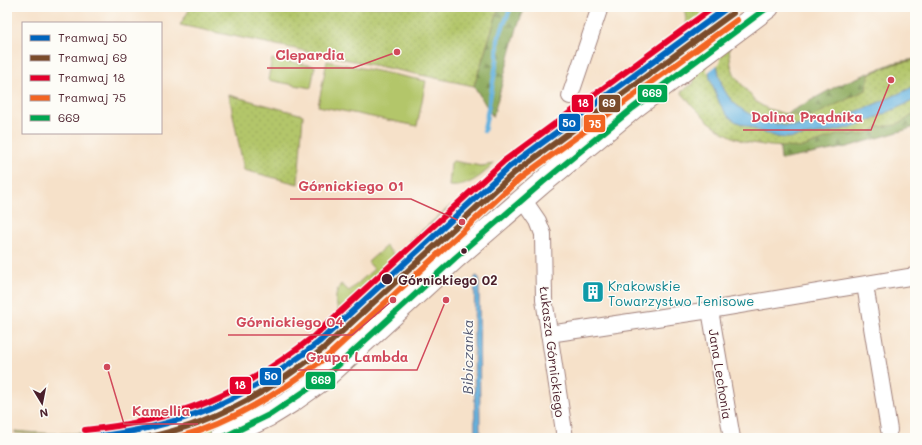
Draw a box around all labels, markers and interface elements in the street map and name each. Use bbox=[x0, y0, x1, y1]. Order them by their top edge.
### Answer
legend bbox=[22, 22, 162, 134]
text: Tramwaj 50 bbox=[58, 29, 127, 45]
callout: Clepardia bbox=[267, 42, 353, 68]
text: Clepardia bbox=[275, 45, 345, 64]
text: Tramwaj 69 bbox=[58, 49, 127, 65]
text: Tramwaj 18 bbox=[58, 69, 125, 85]
line badge: 669 bbox=[637, 84, 668, 103]
text: 669 bbox=[642, 85, 662, 100]
text: Tramwaj 75 bbox=[58, 89, 126, 105]
line badge: 18 bbox=[571, 94, 594, 113]
line badge: 69 bbox=[598, 94, 621, 113]
text: 18 bbox=[577, 95, 589, 110]
text: 69 bbox=[602, 95, 616, 110]
callout: Dolina Prądnika bbox=[743, 104, 871, 130]
text: Dolina Prądnika bbox=[751, 107, 863, 126]
text: 669 bbox=[58, 109, 80, 125]
line badge: 50 bbox=[558, 113, 581, 132]
line badge: 75 bbox=[583, 114, 606, 133]
text: 50 bbox=[562, 115, 576, 130]
text: 75 bbox=[589, 116, 602, 131]
callout: Górnickiego 01 bbox=[290, 173, 411, 199]
text: Górnickiego 01 bbox=[298, 176, 404, 195]
unlabelled marker bbox=[459, 246, 469, 256]
place label: Górnickiego 02 bbox=[398, 271, 497, 288]
marker: Górnickiego 02 bbox=[380, 272, 394, 286]
place label: Krakowskie Towarzystwo Tenisowe bbox=[608, 277, 754, 309]
building icon: Krakowskie Towarzystwo Tenisowe bbox=[580, 279, 606, 305]
street label: Łukasza Górnickiego bbox=[537, 286, 569, 419]
callout: Górnickiego 04 bbox=[228, 309, 352, 335]
text: Górnickiego 04 bbox=[236, 312, 344, 331]
water label: Bibiczanka bbox=[458, 320, 477, 394]
street label: Jana Lechonia bbox=[705, 327, 737, 421]
callout: Grupa Lambda bbox=[298, 344, 417, 370]
text: Grupa Lambda bbox=[306, 347, 409, 366]
line badge: 50 bbox=[259, 367, 282, 386]
text: 50 bbox=[264, 368, 278, 383]
line badge: 669 bbox=[305, 371, 336, 390]
text: 669 bbox=[311, 372, 331, 387]
line badge: 18 bbox=[229, 376, 252, 395]
text: 18 bbox=[234, 377, 246, 392]
north arrow bbox=[22, 383, 62, 423]
callout: Kamellia bbox=[124, 398, 198, 424]
text: Kamellia bbox=[132, 401, 190, 420]
text: N bbox=[38, 405, 49, 421]

